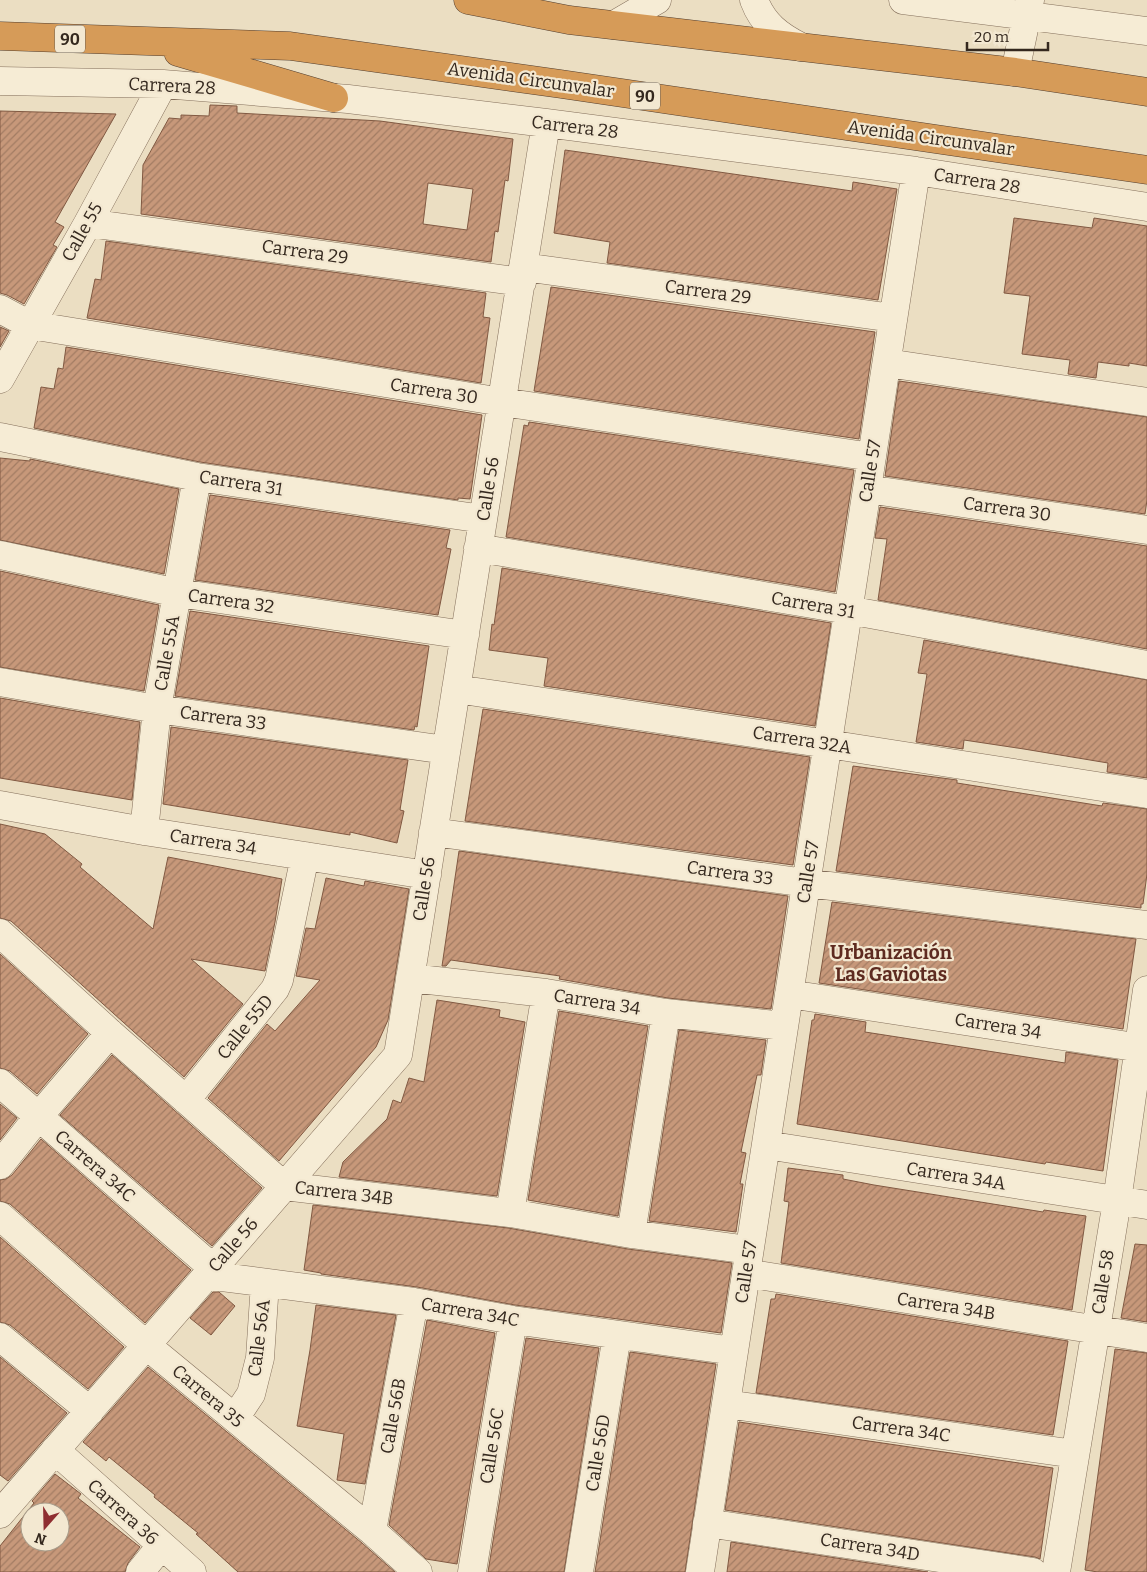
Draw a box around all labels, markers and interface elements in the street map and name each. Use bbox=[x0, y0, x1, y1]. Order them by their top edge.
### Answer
scale bar bbox=[967, 20, 1048, 52]
road number: 90 bbox=[55, 26, 85, 52]
text: 20 m bbox=[974, 28, 1010, 46]
street label: Avenida Circunvalar bbox=[446, 57, 616, 103]
street label: Carrera 28 bbox=[128, 73, 216, 99]
road number: 90 bbox=[630, 82, 660, 110]
street label: Carrera 28 bbox=[530, 111, 620, 143]
street label: Avenida Circunvalar bbox=[846, 115, 1016, 161]
street label: Carrera 28 bbox=[932, 163, 1022, 199]
street label: Calle 55 bbox=[57, 199, 107, 265]
street label: Carrera 29 bbox=[260, 235, 350, 269]
street label: Carrera 29 bbox=[663, 275, 753, 309]
street label: Carrera 30 bbox=[388, 373, 480, 409]
street label: Calle 57 bbox=[854, 438, 886, 504]
street label: Calle 56 bbox=[472, 455, 504, 523]
street label: Carrera 31 bbox=[198, 466, 285, 501]
street label: Carrera 30 bbox=[961, 492, 1053, 526]
street label: Carrera 32 bbox=[186, 584, 276, 618]
street label: Carrera 31 bbox=[769, 587, 857, 623]
street label: Calle 55A bbox=[149, 613, 185, 693]
street label: Carrera 33 bbox=[178, 701, 268, 735]
street label: Carrera 32A bbox=[751, 721, 853, 759]
street label: Carrera 34 bbox=[168, 824, 259, 860]
street label: Calle 57 bbox=[792, 839, 824, 905]
street label: Calle 56 bbox=[408, 855, 440, 923]
street label: Carrera 33 bbox=[685, 856, 775, 890]
district label: Urbanización Las Gaviotas bbox=[830, 941, 953, 986]
street label: Carrera 34 bbox=[552, 984, 643, 1020]
street label: Calle 55D bbox=[212, 990, 278, 1064]
street label: Carrera 34 bbox=[953, 1008, 1044, 1044]
street label: Carrera 34C bbox=[50, 1125, 140, 1207]
street label: Carrera 34A bbox=[905, 1157, 1008, 1195]
street label: Carrera 34B bbox=[293, 1176, 395, 1210]
street label: Calle 56 bbox=[203, 1213, 263, 1277]
street label: Calle 57 bbox=[730, 1239, 762, 1305]
street label: Calle 58 bbox=[1087, 1248, 1119, 1316]
street label: Carrera 34B bbox=[895, 1287, 997, 1325]
street label: Carrera 34C bbox=[419, 1293, 521, 1331]
street label: Calle 56A bbox=[243, 1298, 275, 1378]
street label: Carrera 35 bbox=[168, 1360, 248, 1432]
street label: Calle 56B bbox=[376, 1376, 410, 1456]
street label: Calle 56C bbox=[475, 1406, 509, 1486]
street label: Carrera 34C bbox=[850, 1411, 952, 1447]
street label: Calle 56D bbox=[581, 1413, 615, 1493]
street label: Carrera 36 bbox=[83, 1474, 163, 1550]
north arrow bbox=[20, 1502, 70, 1552]
street label: Carrera 34D bbox=[819, 1528, 921, 1566]
text: N bbox=[33, 1529, 49, 1549]

